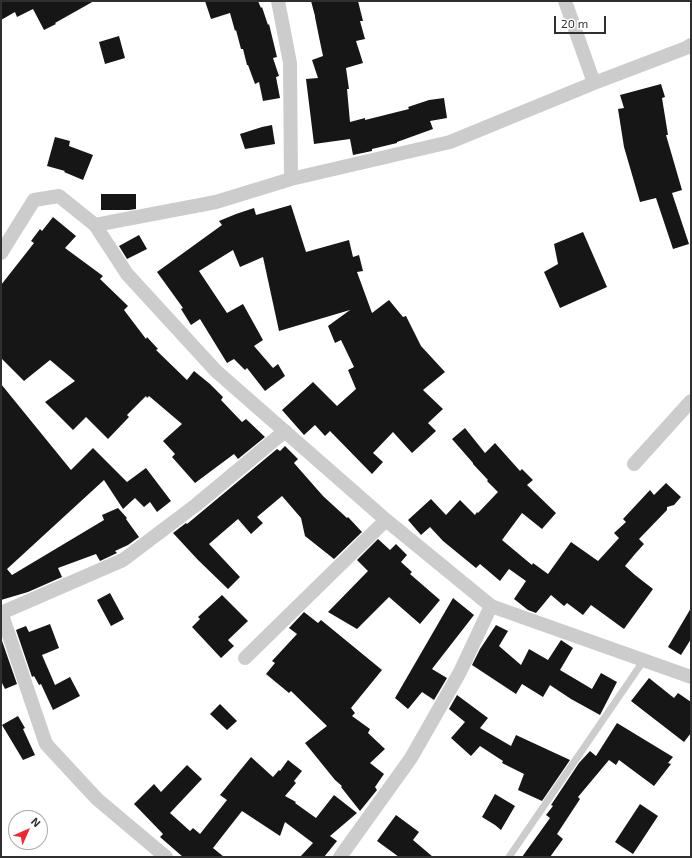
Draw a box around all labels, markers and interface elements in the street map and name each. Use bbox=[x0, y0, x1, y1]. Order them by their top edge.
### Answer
scale bar bbox=[556, 8, 608, 34]
text: 20 m bbox=[561, 16, 588, 30]
north arrow bbox=[8, 810, 48, 850]
text: N bbox=[29, 814, 44, 829]

